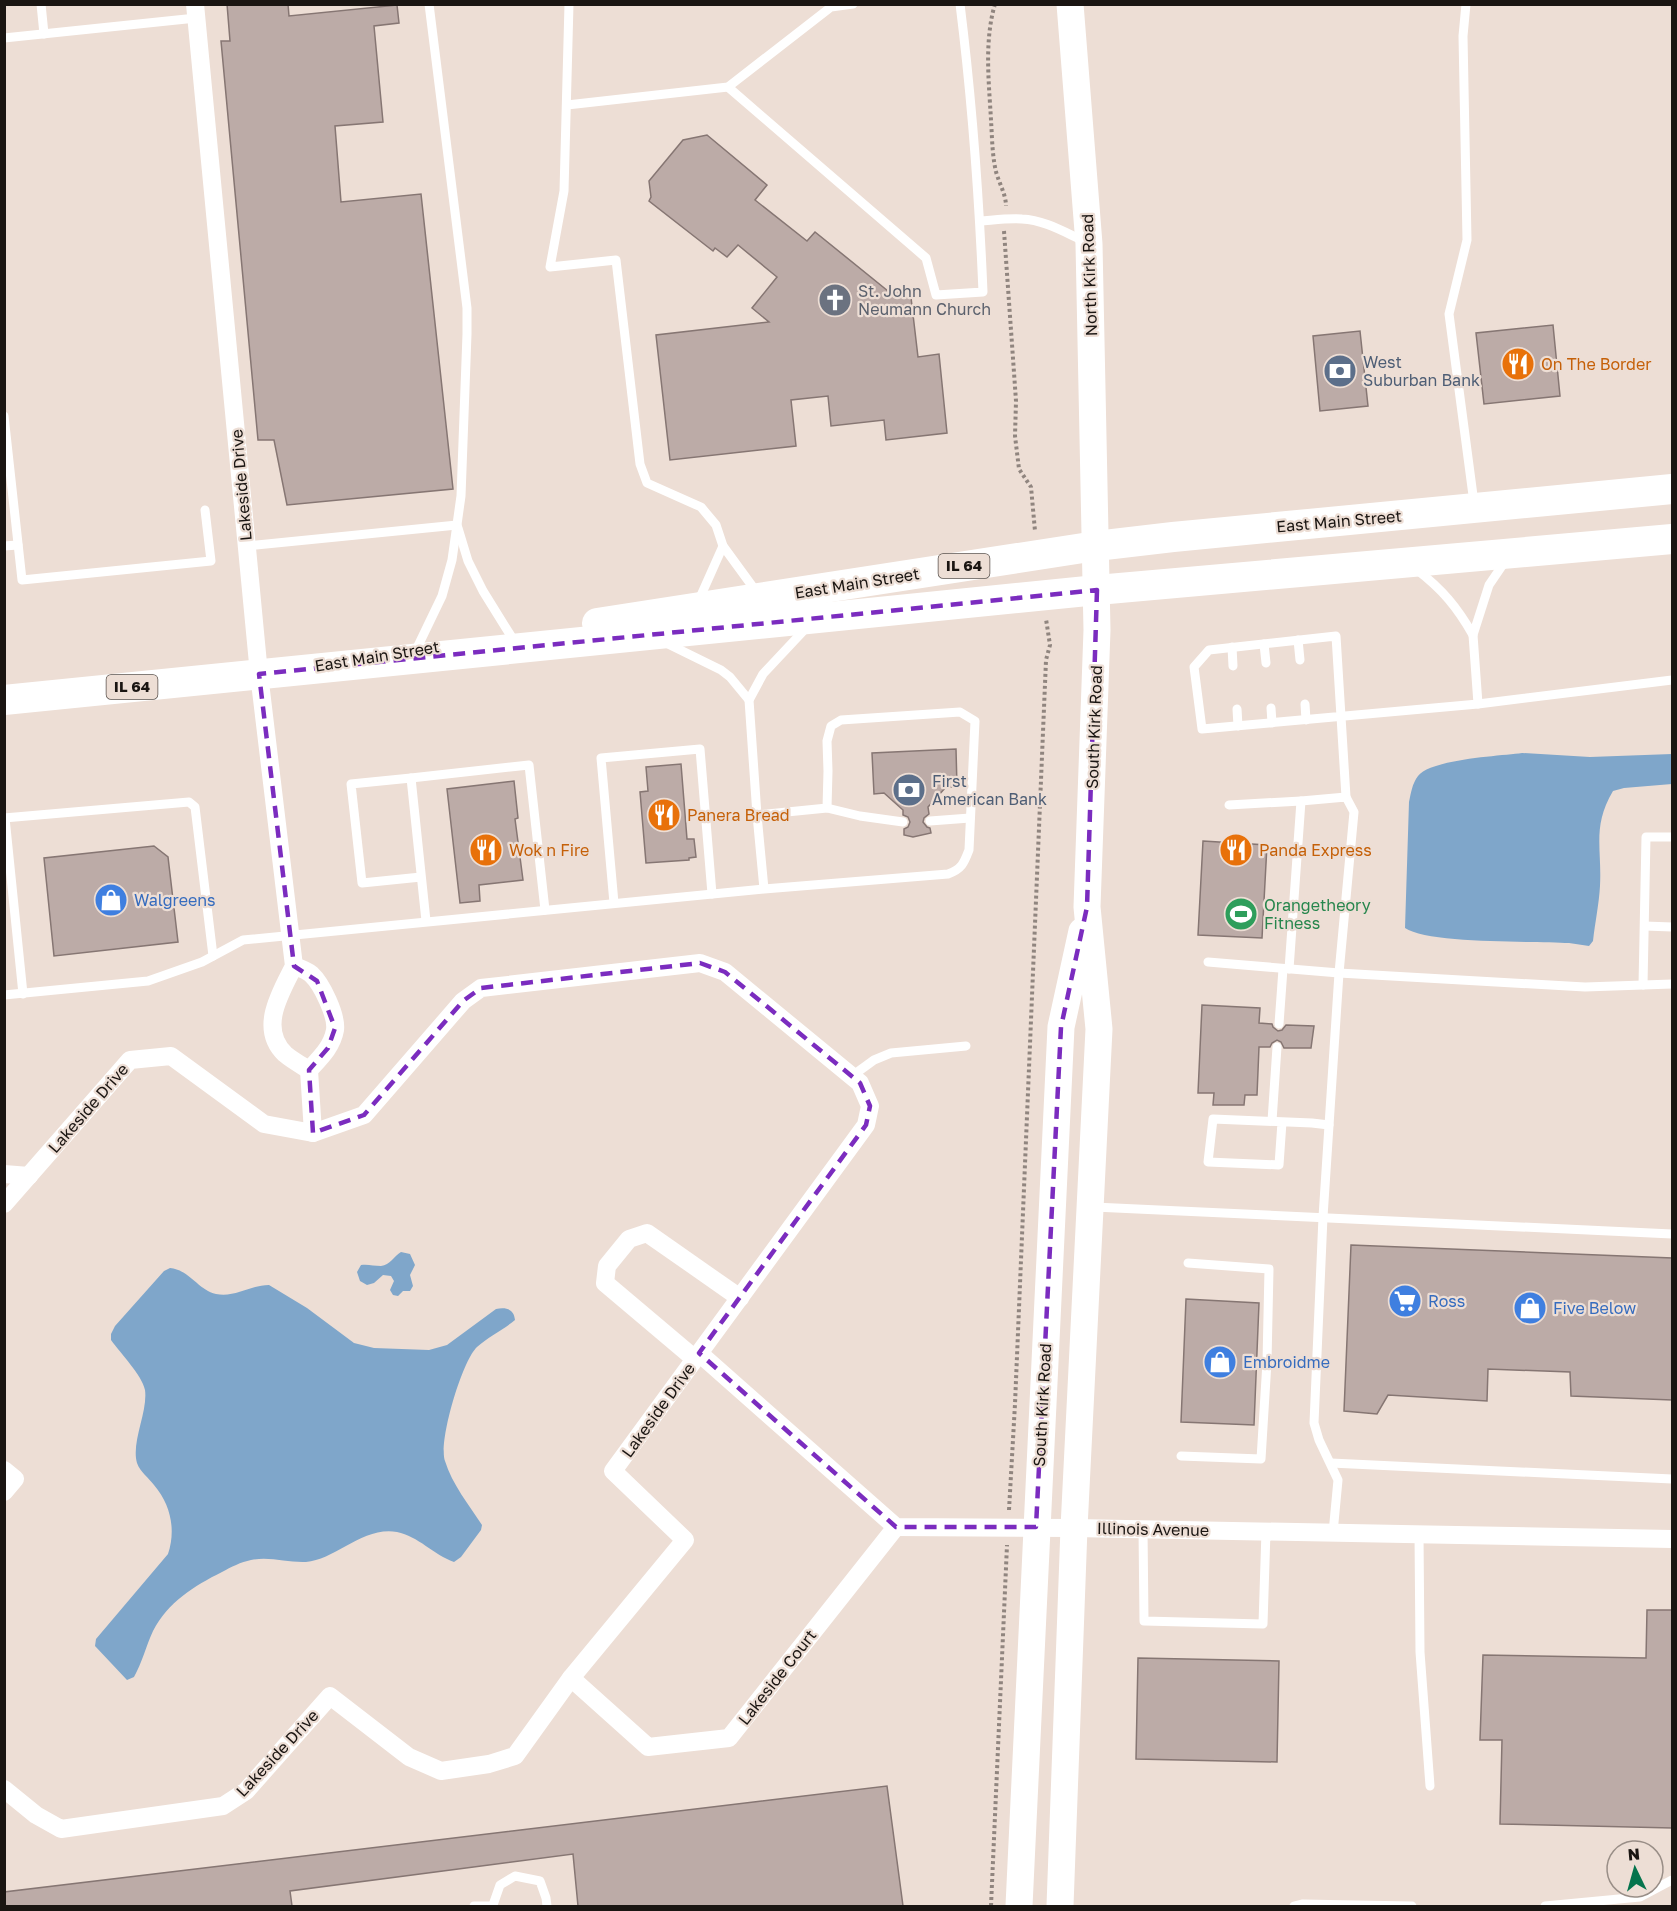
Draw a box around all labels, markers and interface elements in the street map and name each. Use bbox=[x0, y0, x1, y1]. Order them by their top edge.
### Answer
street label: North Kirk Road bbox=[1077, 214, 1101, 336]
place label: St. John Neumann Church bbox=[858, 281, 991, 319]
church icon: St. John Neumann Church bbox=[817, 282, 853, 318]
restaurant icon: On The Border bbox=[1500, 346, 1536, 382]
place label: West Suburban Bank bbox=[1363, 352, 1480, 390]
bank icon: West Suburban Bank bbox=[1322, 353, 1358, 389]
place label: On The Border bbox=[1541, 354, 1651, 374]
street label: Lakeside Drive bbox=[226, 428, 256, 542]
street label: East Main Street bbox=[1275, 506, 1403, 536]
road number: IL 64 bbox=[938, 554, 990, 578]
street label: East Main Street bbox=[793, 563, 921, 603]
street label: East Main Street bbox=[313, 636, 441, 676]
street label: South Kirk Road bbox=[1082, 665, 1106, 789]
road number: IL 64 bbox=[106, 675, 158, 699]
place label: First American Bank bbox=[932, 771, 1047, 809]
bank icon: First American Bank bbox=[891, 772, 927, 808]
restaurant icon: Panera Bread bbox=[646, 797, 682, 833]
place label: Panera Bread bbox=[687, 805, 790, 825]
restaurant icon: Wok n Fire bbox=[468, 832, 504, 868]
restaurant icon: Panda Express bbox=[1218, 832, 1254, 868]
place label: Wok n Fire bbox=[509, 840, 589, 860]
place label: Panda Express bbox=[1259, 840, 1372, 860]
shop icon: Walgreens bbox=[93, 882, 129, 918]
place label: Walgreens bbox=[134, 890, 216, 910]
place label: Orangetheory Fitness bbox=[1264, 895, 1371, 933]
sports icon: Orangetheory Fitness bbox=[1223, 896, 1259, 932]
street label: Lakeside Drive bbox=[44, 1059, 132, 1157]
supermarket icon: Ross bbox=[1387, 1283, 1423, 1319]
shop icon: Five Below bbox=[1512, 1290, 1548, 1326]
place label: Ross bbox=[1428, 1291, 1465, 1311]
place label: Five Below bbox=[1553, 1298, 1636, 1318]
street label: South Kirk Road bbox=[1029, 1343, 1055, 1467]
shop icon: Embroidme bbox=[1202, 1344, 1238, 1380]
place label: Embroidme bbox=[1243, 1352, 1330, 1372]
street label: Lakeside Drive bbox=[617, 1359, 699, 1461]
street label: Illinois Avenue bbox=[1097, 1518, 1209, 1540]
street label: Lakeside Court bbox=[734, 1625, 820, 1729]
street label: Lakeside Drive bbox=[232, 1705, 322, 1801]
north arrow bbox=[1605, 1839, 1665, 1899]
text: N bbox=[1627, 1844, 1641, 1865]

